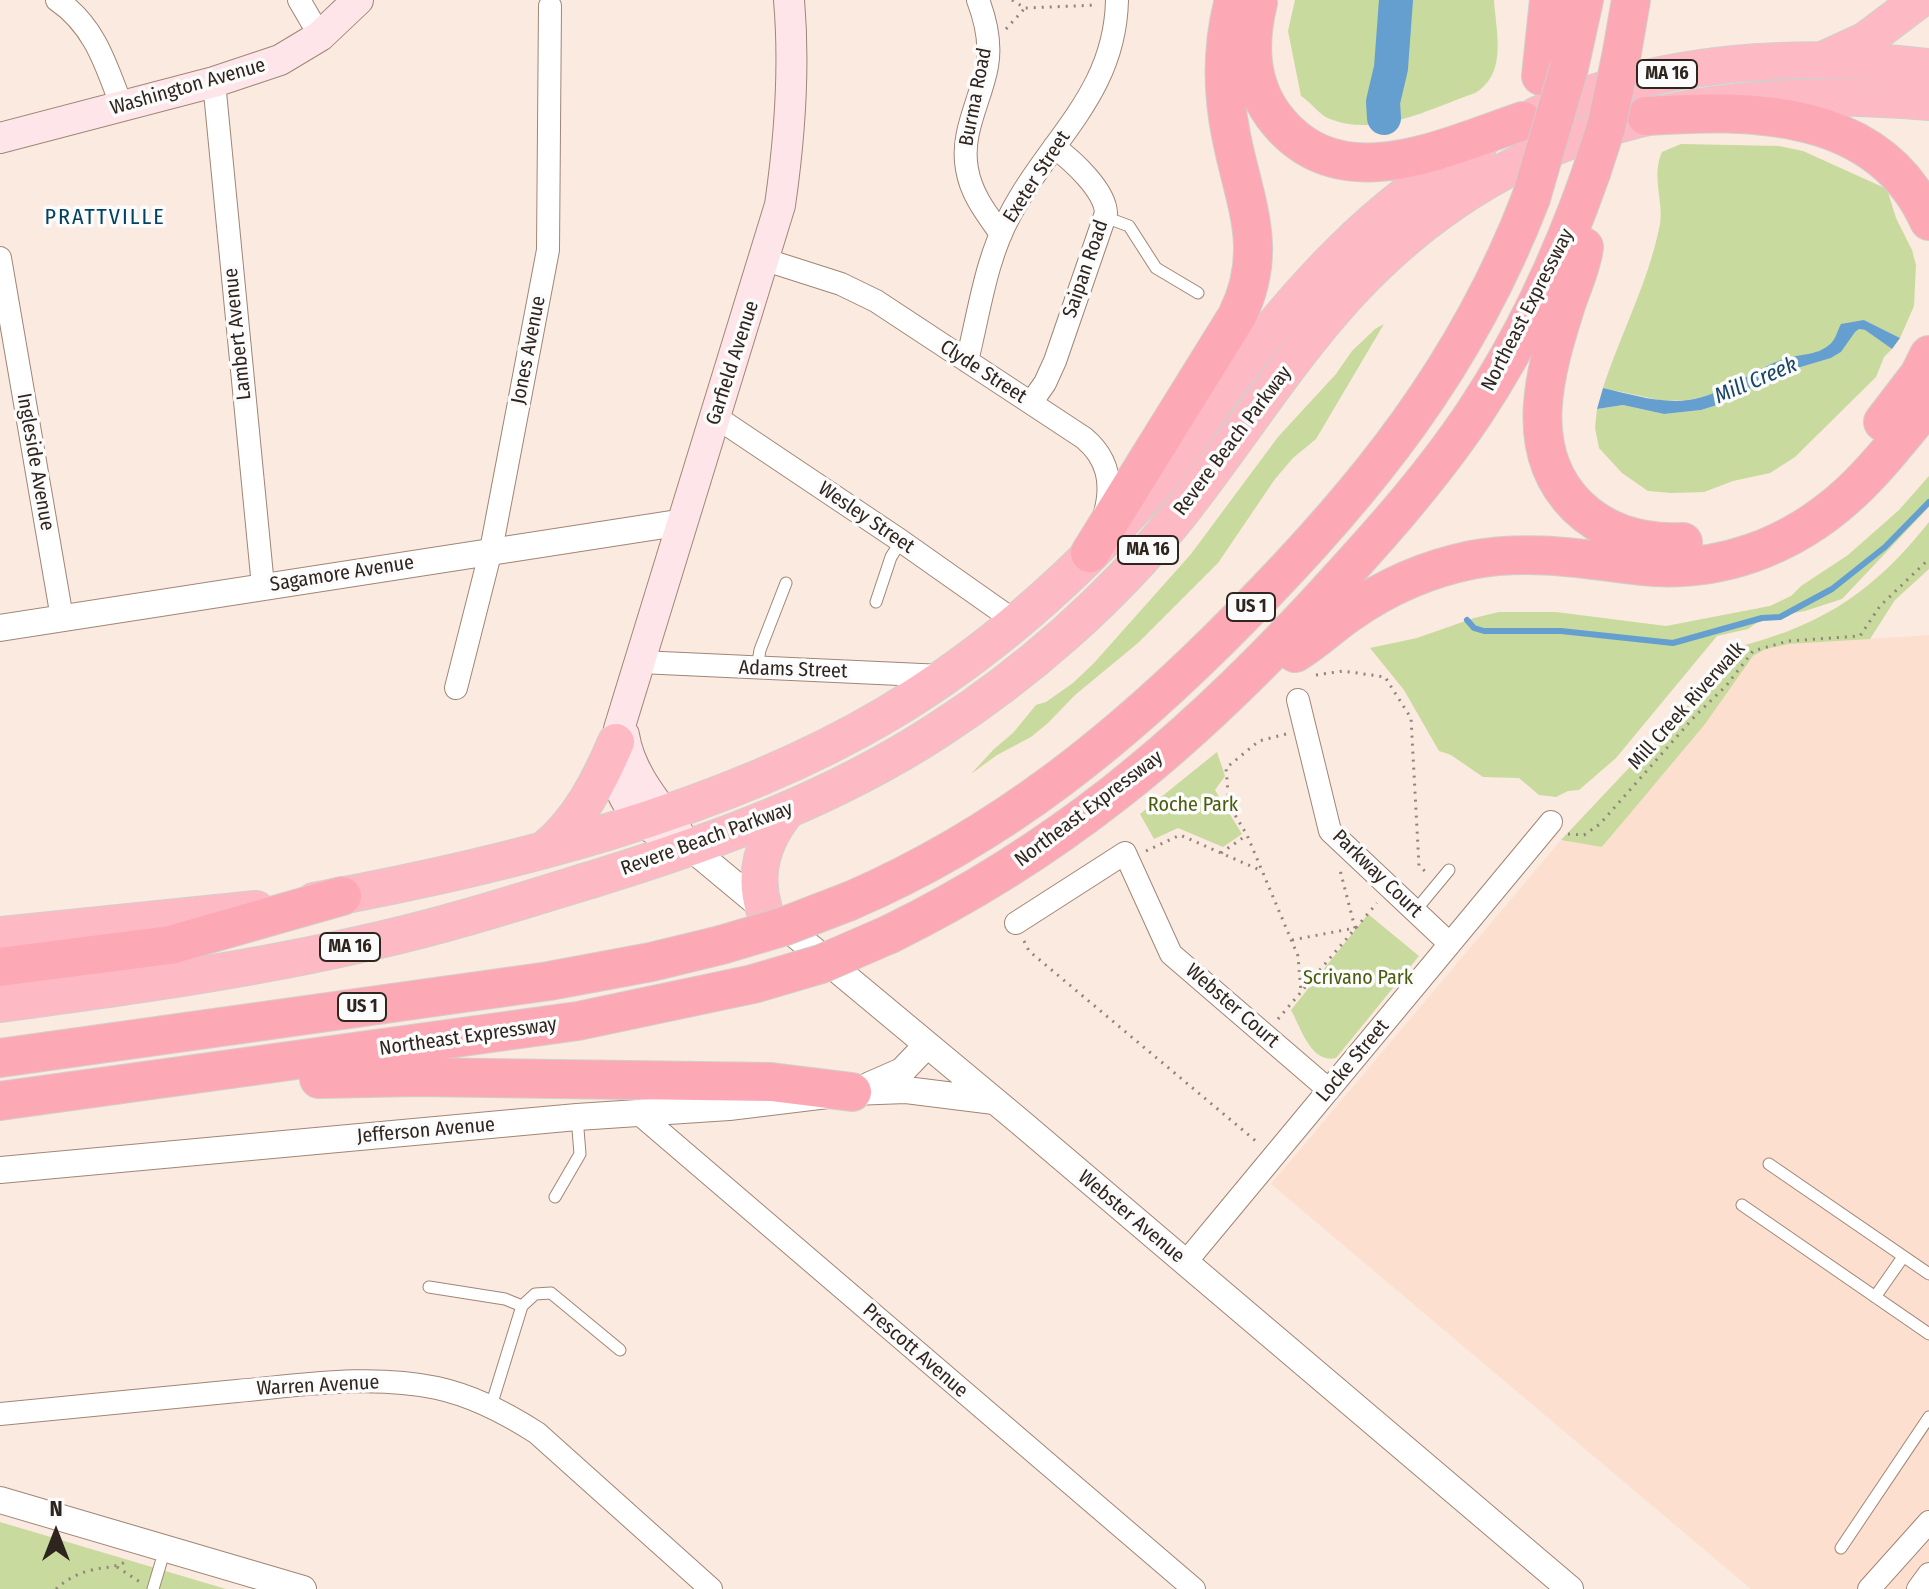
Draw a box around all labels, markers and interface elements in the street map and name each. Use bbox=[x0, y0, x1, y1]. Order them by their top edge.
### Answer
street label: Burma Road bbox=[955, 46, 997, 148]
street label: Washington Avenue bbox=[108, 53, 268, 121]
road number: MA 16 bbox=[1637, 60, 1697, 88]
street label: Exeter Street bbox=[998, 127, 1076, 227]
district label: PRATTVILLE bbox=[44, 205, 166, 231]
street label: Saipan Road bbox=[1058, 217, 1114, 321]
street label: Northeast Expressway bbox=[1477, 225, 1579, 395]
street label: Lambert Avenue bbox=[219, 267, 257, 401]
street label: Jones Avenue bbox=[507, 294, 551, 406]
street label: Garfield Avenue bbox=[702, 298, 764, 428]
street label: Clyde Street bbox=[935, 335, 1031, 409]
water label: Mill Creek bbox=[1711, 352, 1801, 410]
street label: Revere Beach Parkway bbox=[1169, 361, 1297, 521]
street label: Ingleside Avenue bbox=[11, 391, 59, 533]
street label: Wesley Street bbox=[813, 477, 919, 559]
road number: MA 16 bbox=[1118, 536, 1178, 564]
street label: Sagamore Avenue bbox=[268, 551, 416, 597]
road number: US 1 bbox=[1227, 593, 1275, 621]
street label: Mill Creek Riverwalk bbox=[1623, 637, 1751, 775]
street label: Adams Street bbox=[738, 656, 848, 684]
street label: Northeast Expressway bbox=[1010, 746, 1168, 872]
park label: Roche Park bbox=[1148, 793, 1238, 817]
street label: Revere Beach Parkway bbox=[618, 797, 796, 881]
street label: Parkway Court bbox=[1327, 825, 1427, 923]
road number: MA 16 bbox=[320, 933, 380, 961]
street label: Webster Court bbox=[1180, 959, 1284, 1053]
park label: Scrivano Park bbox=[1303, 966, 1413, 990]
road number: US 1 bbox=[338, 993, 386, 1021]
street label: Northeast Expressway bbox=[378, 1013, 558, 1061]
street label: Locke Street bbox=[1312, 1015, 1394, 1107]
street label: Jefferson Avenue bbox=[356, 1113, 496, 1149]
street label: Webster Avenue bbox=[1073, 1165, 1189, 1269]
street label: Prescott Avenue bbox=[858, 1299, 972, 1403]
street label: Warren Avenue bbox=[256, 1371, 380, 1401]
north arrow bbox=[16, 1493, 96, 1573]
text: N bbox=[49, 1495, 63, 1522]

